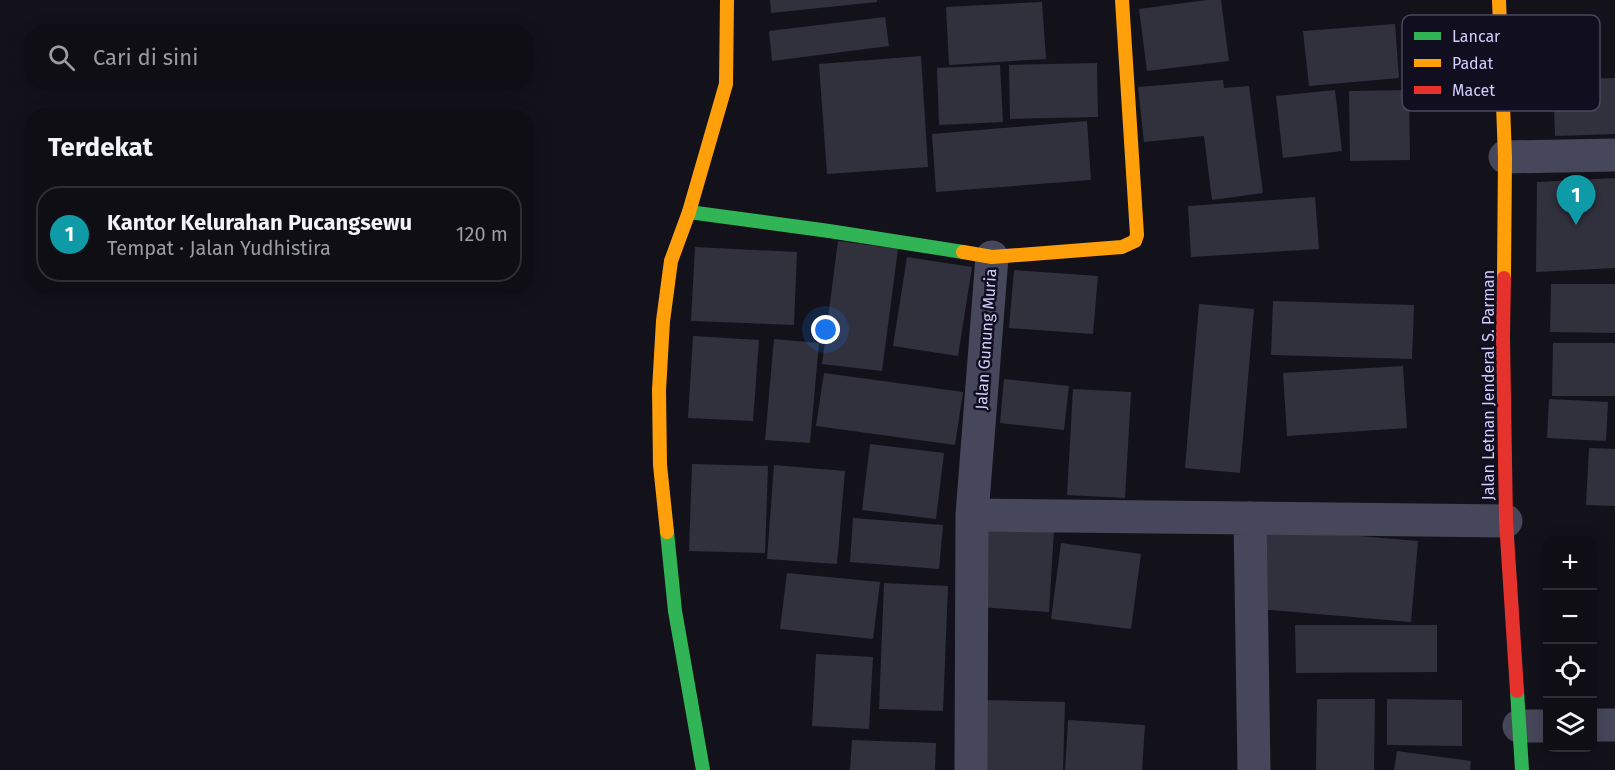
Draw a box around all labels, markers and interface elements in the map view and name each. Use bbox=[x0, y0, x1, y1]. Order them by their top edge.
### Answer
legend bbox=[1402, 15, 1600, 111]
search box bbox=[24, 24, 534, 90]
text: Lancar bbox=[1452, 27, 1501, 46]
icon: search bbox=[45, 41, 78, 74]
text: Cari di sini bbox=[93, 44, 198, 71]
text: Padat bbox=[1452, 54, 1493, 73]
text: Macet bbox=[1452, 81, 1495, 100]
text: Terdekat bbox=[48, 132, 153, 163]
pin: 1 bbox=[1556, 176, 1596, 225]
text: Kantor Kelurahan Pucangsewu bbox=[107, 209, 412, 236]
text: 1 bbox=[65, 222, 74, 246]
text: 120 m bbox=[456, 222, 508, 246]
text: Tempat · Jalan Yudhistira bbox=[107, 236, 331, 260]
street label: Jalan Gunung Muria bbox=[972, 268, 1000, 410]
street label: Jalan Letnan Jenderal S. Parman bbox=[1479, 270, 1498, 500]
your location bbox=[811, 315, 840, 344]
map controls bbox=[1543, 536, 1597, 752]
button: + bbox=[1543, 536, 1597, 590]
button: − bbox=[1543, 590, 1597, 644]
button: locate bbox=[1543, 644, 1597, 698]
button: layers bbox=[1543, 698, 1597, 752]

